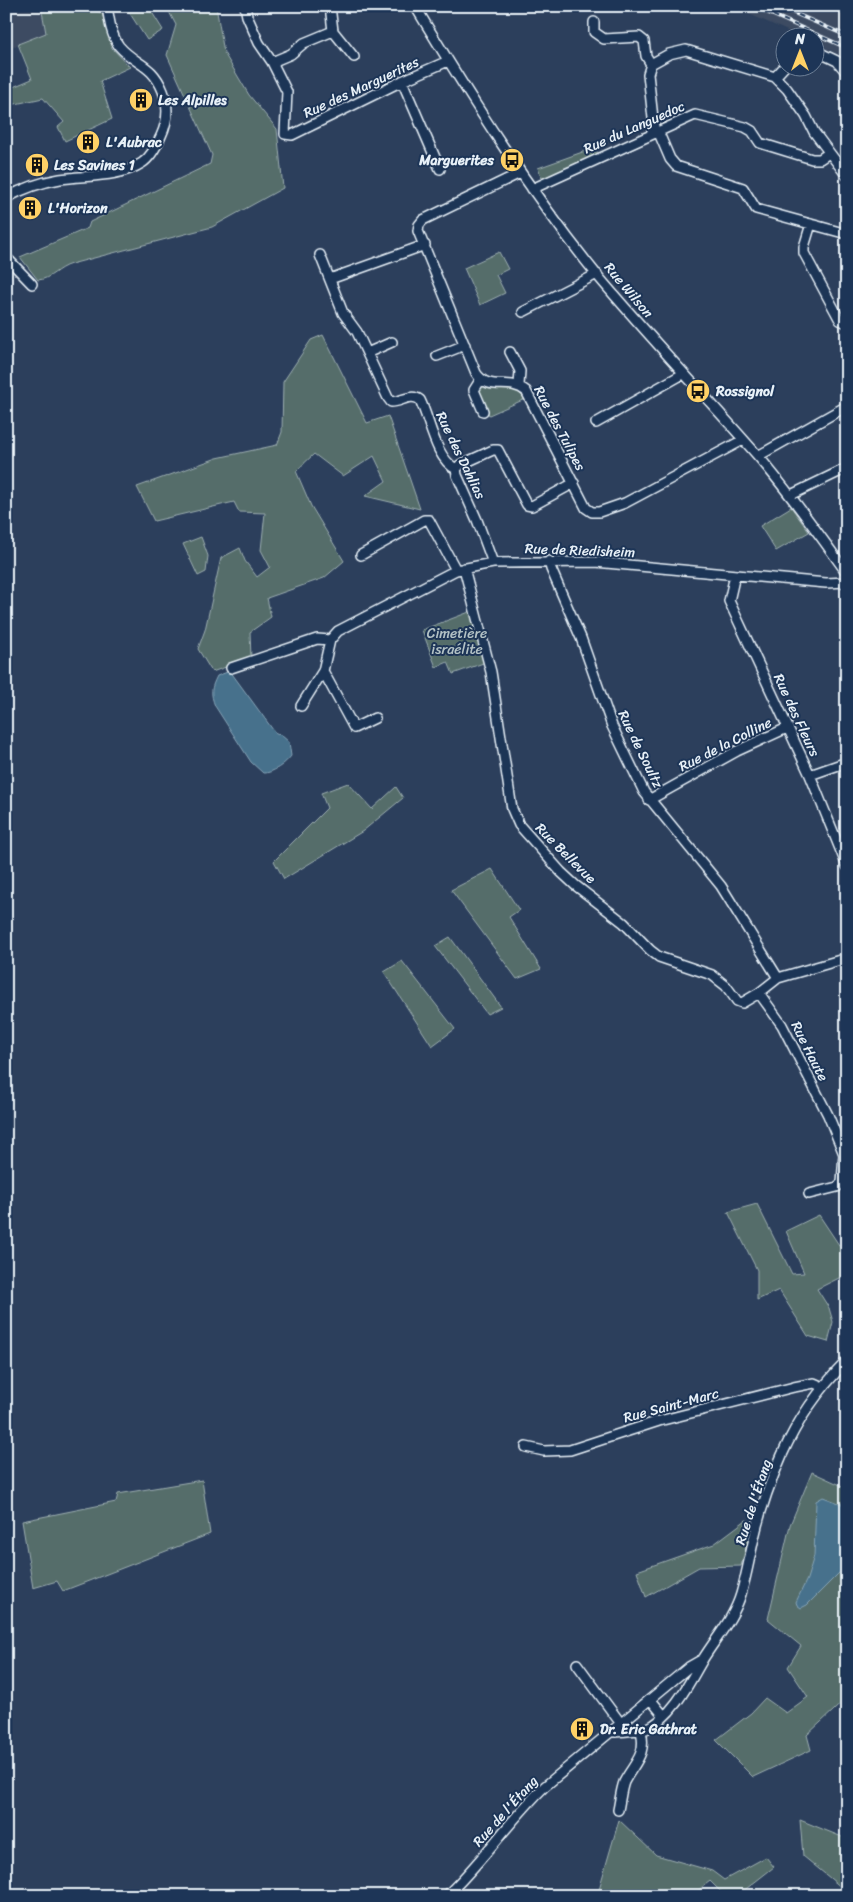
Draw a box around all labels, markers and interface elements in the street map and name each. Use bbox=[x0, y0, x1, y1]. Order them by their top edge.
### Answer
text: N bbox=[794, 27, 805, 52]
north arrow bbox=[776, 28, 826, 78]
street label: Rue des Marguerites bbox=[299, 49, 424, 125]
building icon: Les Alpilles bbox=[128, 87, 154, 113]
place label: Les Alpilles bbox=[158, 88, 227, 113]
street label: Rue du Languedoc bbox=[579, 94, 689, 161]
building icon: L'Aubrac bbox=[75, 129, 101, 155]
place label: L'Aubrac bbox=[106, 130, 163, 155]
bus stop icon: Marguerites bbox=[499, 147, 525, 173]
place label: Marguerites bbox=[418, 148, 495, 173]
building icon: Les Savines 1 bbox=[24, 152, 50, 178]
place label: Les Savines 1 bbox=[54, 153, 135, 178]
building icon: L'Horizon bbox=[17, 195, 43, 221]
place label: L'Horizon bbox=[48, 196, 108, 221]
street label: Rue Wilson bbox=[598, 257, 660, 324]
bus stop icon: Rossignol bbox=[685, 378, 711, 404]
place label: Rossignol bbox=[715, 379, 775, 404]
street label: Rue des Tulipes bbox=[527, 381, 593, 476]
street label: Rue des Dahlias bbox=[428, 407, 493, 504]
street label: Rue de Riedisheim bbox=[524, 536, 636, 565]
park label: Cimetière israélite bbox=[427, 621, 487, 662]
street label: Rue des Fleurs bbox=[766, 669, 827, 762]
street label: Rue de Soultz bbox=[611, 706, 670, 793]
street label: Rue de la Colline bbox=[674, 710, 776, 779]
street label: Rue Bellevue bbox=[529, 817, 602, 890]
street label: Rue Haute bbox=[784, 1017, 835, 1086]
street label: Rue Saint-Marc bbox=[621, 1381, 722, 1430]
street label: Rue de l'Étang bbox=[728, 1456, 779, 1548]
building icon: Dr. Eric Gathrat bbox=[569, 1716, 595, 1742]
place label: Dr. Eric Gathrat bbox=[600, 1717, 698, 1742]
street label: Rue de l'Étang bbox=[466, 1770, 544, 1853]

